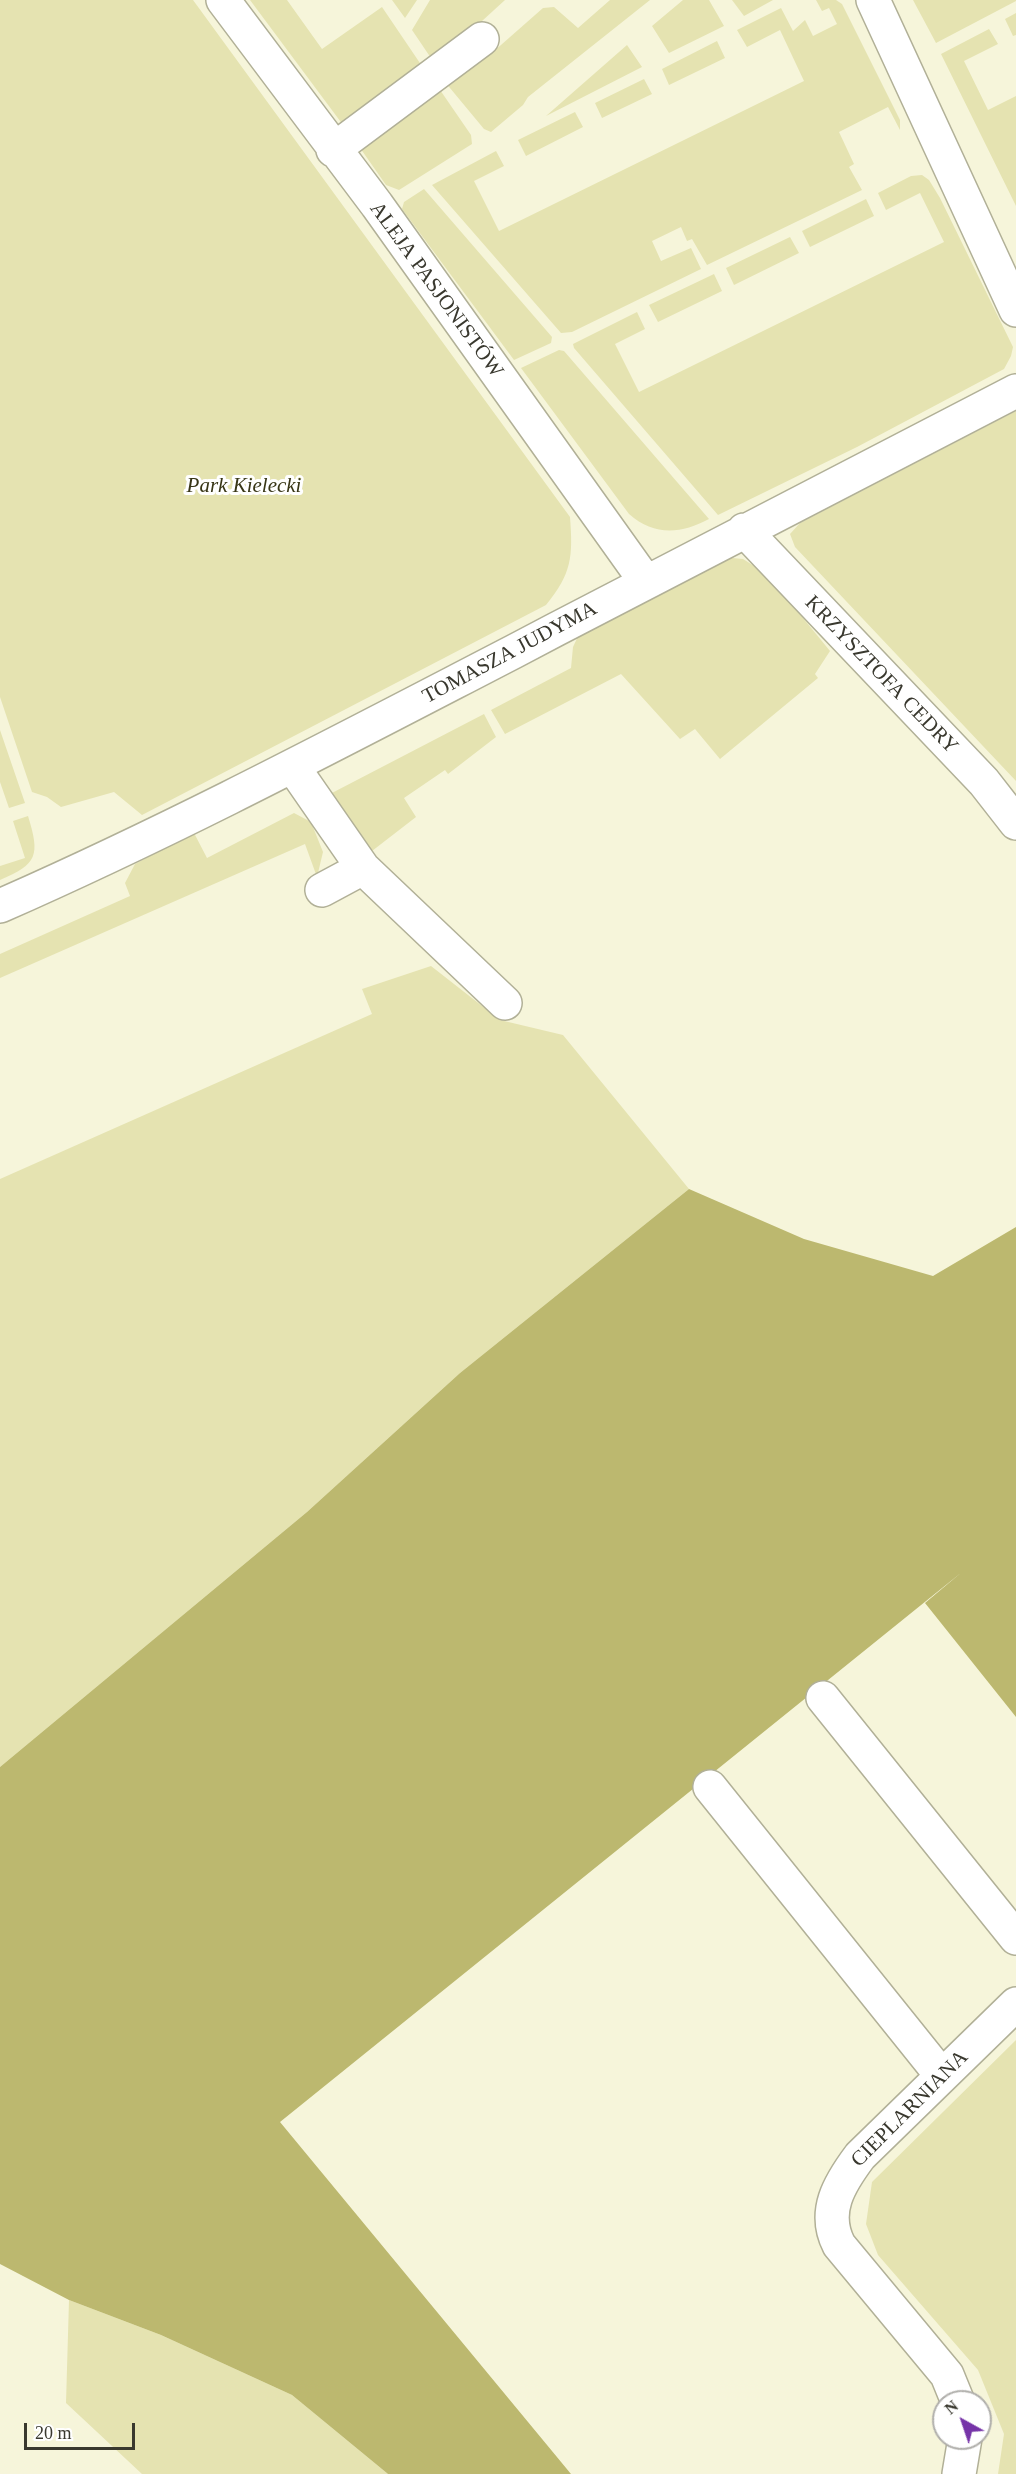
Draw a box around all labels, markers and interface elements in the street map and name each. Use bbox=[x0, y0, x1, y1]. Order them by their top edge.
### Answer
street label: ALEJA PASJONISTÓW bbox=[364, 197, 508, 383]
park label: Park Kielecki bbox=[187, 473, 301, 499]
street label: KRZYSZTOFA CEDRY bbox=[799, 591, 963, 759]
street label: TOMASZA JUDYMA bbox=[418, 596, 602, 710]
street label: CIEPLARNIANA bbox=[846, 2045, 974, 2173]
north arrow bbox=[932, 2390, 992, 2450]
text: N bbox=[942, 2397, 961, 2418]
scale bar bbox=[27, 2411, 138, 2449]
text: 20 m bbox=[35, 2423, 72, 2443]

